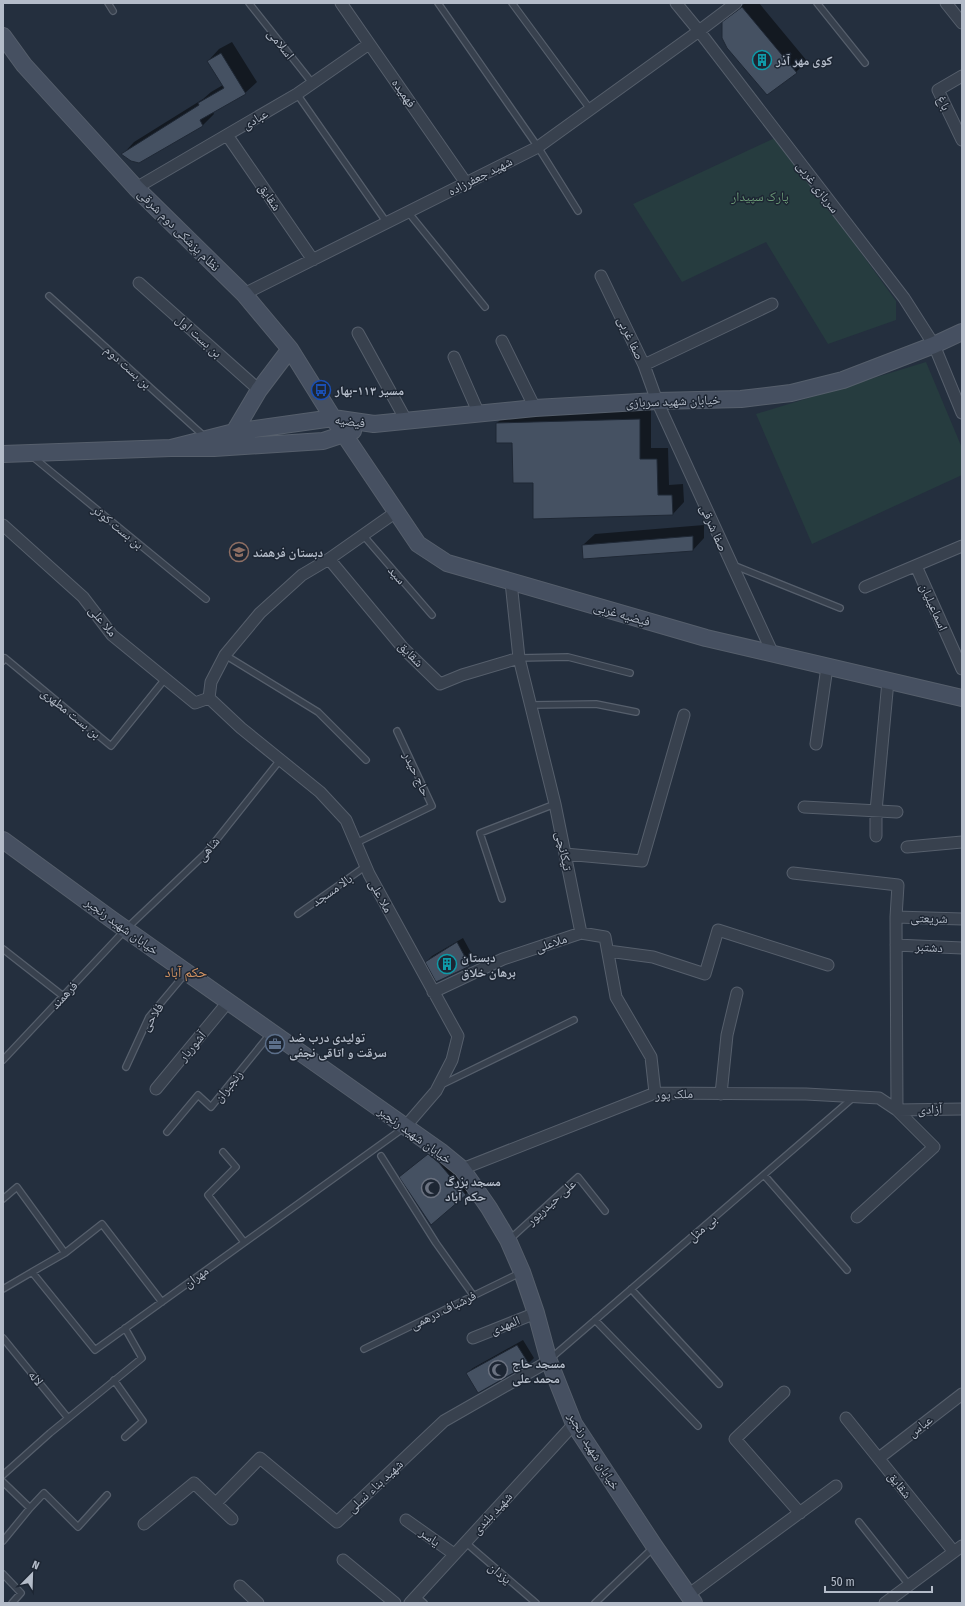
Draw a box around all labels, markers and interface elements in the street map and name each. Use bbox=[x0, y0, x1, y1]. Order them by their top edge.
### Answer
street label: اسلامی bbox=[264, 26, 298, 63]
building icon: کوی مهر آذر bbox=[751, 49, 773, 71]
place label: کوی مهر آذر bbox=[775, 53, 833, 68]
street label: فهمیده bbox=[389, 76, 419, 111]
street label: باغ bbox=[932, 93, 954, 114]
street label: عبادی bbox=[240, 106, 271, 133]
street label: شهید جعفرزاده bbox=[445, 153, 515, 199]
street label: سربازی غربی bbox=[793, 158, 842, 217]
street label: شقایق bbox=[255, 181, 285, 214]
street label: نظام پزشکی دوم شرقی bbox=[134, 186, 223, 275]
park label: پارک سپیدار bbox=[730, 189, 789, 205]
street label: بن بست اول bbox=[172, 311, 225, 361]
street label: صفا غربی bbox=[614, 314, 648, 362]
street label: بن بست دوم bbox=[101, 342, 155, 393]
bus stop icon: مسیر ۱۱۳-بهار bbox=[310, 379, 332, 401]
place label: مسیر ۱۱۳-بهار bbox=[334, 383, 404, 398]
street label: خیابان شهید سربازی bbox=[625, 392, 721, 411]
street label: فیضیه bbox=[334, 412, 366, 431]
street label: بن بست کوثر bbox=[88, 501, 147, 553]
street label: صفا شرقی bbox=[696, 502, 731, 554]
school or university icon: دبستان فرهمند bbox=[228, 541, 250, 563]
place label: دبستان فرهمند bbox=[253, 545, 323, 560]
street label: سید bbox=[385, 563, 409, 587]
street label: اسماعیلیان bbox=[916, 581, 951, 633]
street label: فیضیه غربی bbox=[592, 599, 652, 630]
street label: ملا علی bbox=[85, 603, 120, 640]
street label: شقایق bbox=[395, 638, 427, 671]
street label: بن بست مطهری bbox=[37, 684, 104, 742]
street label: حاج حیدر bbox=[398, 749, 434, 799]
street label: تیکانچی bbox=[552, 830, 575, 872]
street label: شاهی bbox=[193, 834, 223, 865]
street label: بالا مسجد bbox=[309, 871, 355, 910]
street label: ملا علی bbox=[365, 877, 396, 916]
street label: خیابان شهید رنجبر bbox=[81, 894, 162, 959]
street label: شریعتی bbox=[910, 910, 948, 927]
street label: ملاعلی bbox=[533, 931, 569, 956]
street label: دشتبر bbox=[914, 939, 943, 956]
place label: دبستان برهان خلاق bbox=[461, 950, 516, 981]
building icon: دبستان برهان خلاق bbox=[436, 953, 458, 975]
district label: حکم آباد bbox=[165, 964, 207, 982]
street label: فرهمند bbox=[47, 978, 81, 1013]
street label: فلاحی bbox=[137, 1000, 167, 1034]
street label: آشوربار bbox=[174, 1027, 210, 1065]
place label: تولیدی درب ضد سرقت و اتاقی نجفی bbox=[289, 1030, 387, 1061]
office icon: تولیدی درب ضد سرقت و اتاقی نجفی bbox=[264, 1033, 286, 1055]
street label: رنجبران bbox=[211, 1067, 246, 1106]
street label: ملک پور bbox=[654, 1086, 693, 1103]
street label: آزادی bbox=[917, 1101, 943, 1118]
street label: خیابان شهید رنجبر bbox=[374, 1103, 455, 1168]
place label: مسجد بزرگ حکم آباد bbox=[445, 1174, 501, 1206]
street label: علی‌ حیدرپور bbox=[522, 1176, 580, 1230]
mosque icon: مسجد بزرگ حکم آباد bbox=[420, 1177, 442, 1199]
street label: بی مثل bbox=[684, 1211, 720, 1246]
street label: مهران bbox=[181, 1263, 212, 1292]
street label: فرشباف درهمی bbox=[407, 1288, 479, 1333]
street label: المهدی bbox=[488, 1312, 522, 1339]
place label: مسجد حاج محمد علی bbox=[512, 1356, 565, 1387]
mosque icon: مسجد حاج محمد علی bbox=[487, 1359, 509, 1381]
street label: لاله bbox=[25, 1367, 47, 1389]
street label: خیابان شهید رنجبر bbox=[564, 1409, 623, 1493]
street label: عباس bbox=[905, 1412, 936, 1441]
street label: شهید بناء نسلی bbox=[344, 1456, 407, 1516]
street label: شقایق bbox=[884, 1469, 915, 1502]
street label: شهید بلندی bbox=[469, 1489, 516, 1538]
street label: یاسر bbox=[415, 1524, 443, 1550]
north arrow bbox=[12, 1554, 52, 1594]
text: N bbox=[30, 1558, 41, 1573]
street label: یزدان bbox=[485, 1559, 515, 1588]
scale bar bbox=[825, 1568, 932, 1594]
text: 50 m bbox=[831, 1575, 855, 1589]

